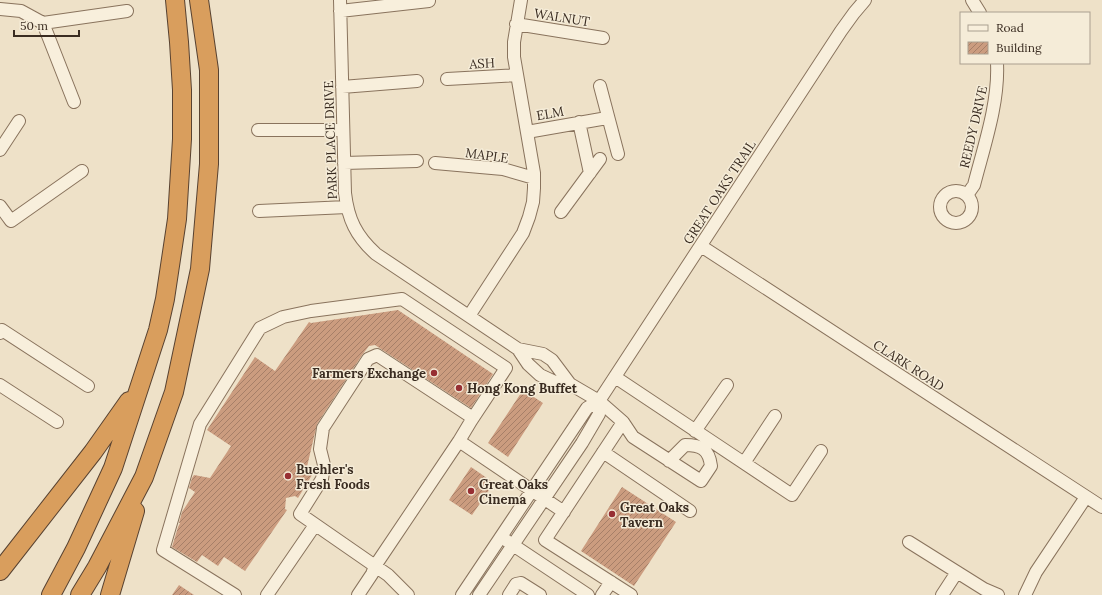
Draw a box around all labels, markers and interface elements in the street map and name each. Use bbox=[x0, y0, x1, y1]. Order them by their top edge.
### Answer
street label: WALNUT bbox=[533, 5, 592, 30]
scale bar bbox=[14, 12, 79, 38]
legend bbox=[960, 12, 1090, 64]
text: 50 m bbox=[20, 18, 48, 33]
text: Road bbox=[996, 20, 1024, 35]
text: Building bbox=[996, 40, 1042, 55]
street label: ASH bbox=[468, 54, 495, 73]
street label: PARK PLACE DRIVE bbox=[320, 80, 341, 200]
street label: REEDY DRIVE bbox=[956, 84, 991, 170]
street label: ELM bbox=[535, 103, 565, 124]
street label: GREAT OAKS TRAIL bbox=[679, 137, 760, 248]
street label: MAPLE bbox=[464, 144, 510, 167]
street label: CLARK ROAD bbox=[870, 336, 948, 395]
place label: Farmers Exchange bbox=[312, 365, 426, 382]
marker: Farmers Exchange bbox=[429, 368, 439, 378]
place label: Hong Kong Buffet bbox=[467, 380, 578, 397]
marker: Hong Kong Buffet bbox=[454, 383, 464, 393]
place label: Buehler's Fresh Foods bbox=[296, 461, 370, 493]
marker: Buehler's Fresh Foods bbox=[283, 471, 293, 481]
place label: Great Oaks Cinema bbox=[479, 476, 548, 508]
marker: Great Oaks Cinema bbox=[466, 486, 476, 496]
place label: Great Oaks Tavern bbox=[620, 499, 689, 531]
marker: Great Oaks Tavern bbox=[607, 509, 617, 519]

